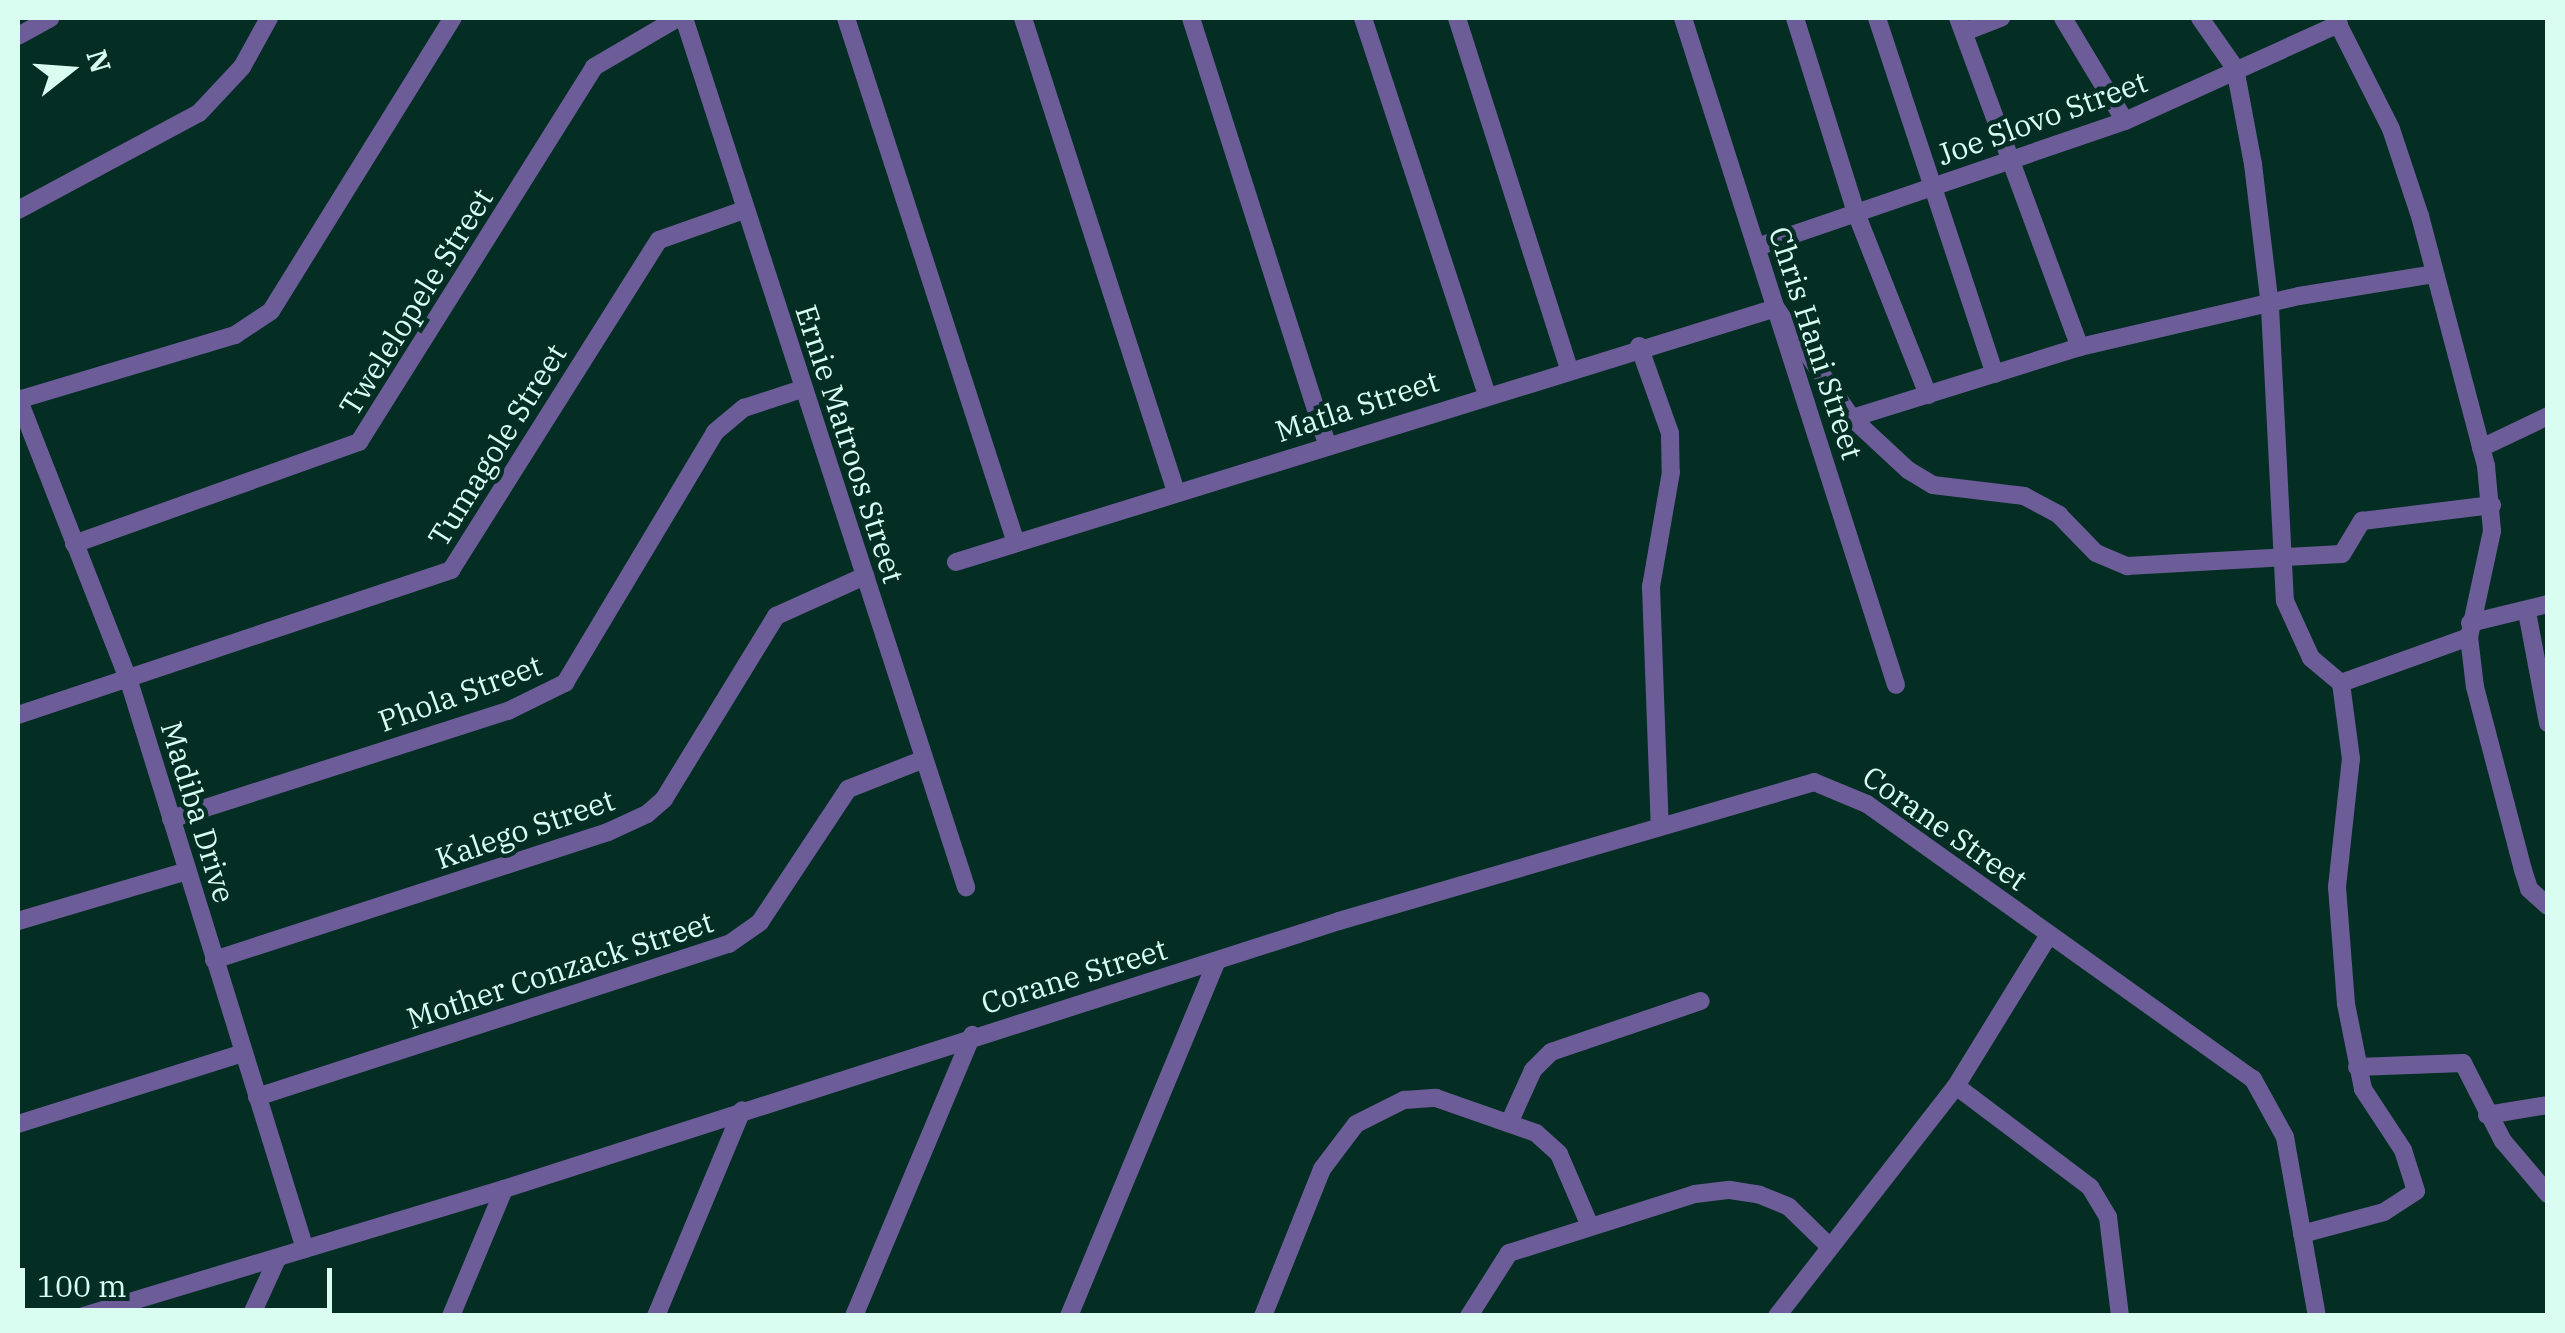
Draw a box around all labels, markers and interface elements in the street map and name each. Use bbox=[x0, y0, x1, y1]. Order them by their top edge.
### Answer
north arrow bbox=[20, 20, 120, 120]
text: N bbox=[78, 45, 120, 77]
street label: Joe Slovo Street bbox=[1932, 63, 2152, 173]
street label: Twelelopele Street bbox=[332, 182, 500, 422]
street label: Chris Hani Street bbox=[1761, 222, 1871, 464]
street label: Ernie Matroos Street bbox=[788, 300, 912, 588]
street label: Tumagole Street bbox=[420, 337, 574, 553]
street label: Matla Street bbox=[1271, 363, 1443, 449]
street label: Phola Street bbox=[373, 647, 547, 739]
street label: Madiba Drive bbox=[153, 717, 243, 907]
street label: Corane Street bbox=[1856, 758, 2034, 898]
street label: Kalego Street bbox=[431, 782, 619, 876]
street label: Mother Conzack Street bbox=[402, 903, 718, 1037]
street label: Corane Street bbox=[977, 931, 1171, 1021]
scale bar bbox=[25, 1248, 338, 1310]
text: 100 m bbox=[37, 1266, 127, 1305]

